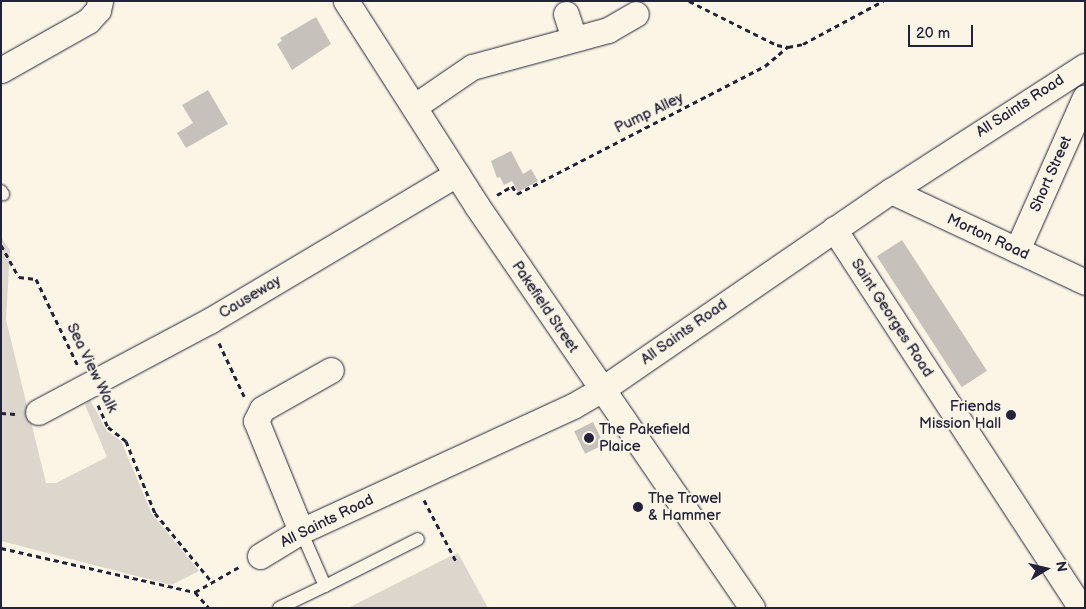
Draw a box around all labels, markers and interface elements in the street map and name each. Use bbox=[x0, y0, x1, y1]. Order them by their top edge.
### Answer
scale bar bbox=[911, 15, 976, 47]
text: 20 m bbox=[916, 24, 950, 43]
street label: All Saints Road bbox=[972, 71, 1068, 141]
street label: Pump Alley bbox=[612, 89, 686, 137]
street label: Short Street bbox=[1026, 133, 1076, 215]
street label: Morton Road bbox=[944, 210, 1032, 264]
street label: Saint Georges Road bbox=[847, 256, 937, 380]
street label: Pakefield Street bbox=[508, 258, 582, 356]
street label: Causeway bbox=[216, 272, 284, 322]
street label: All Saints Road bbox=[637, 295, 731, 369]
street label: Sea View Walk bbox=[62, 320, 122, 416]
place label: Friends Mission Hall bbox=[919, 397, 1001, 432]
marker: Friends Mission Hall bbox=[1005, 409, 1017, 421]
place label: The Pakefield Plaice bbox=[599, 420, 690, 455]
marker: The Pakefield Plaice bbox=[583, 432, 595, 444]
place label: The Trowel & Hammer bbox=[648, 489, 722, 524]
street label: All Saints Road bbox=[277, 491, 377, 551]
marker: The Trowel & Hammer bbox=[632, 501, 644, 513]
north arrow bbox=[1021, 544, 1071, 594]
text: N bbox=[1052, 560, 1071, 573]

